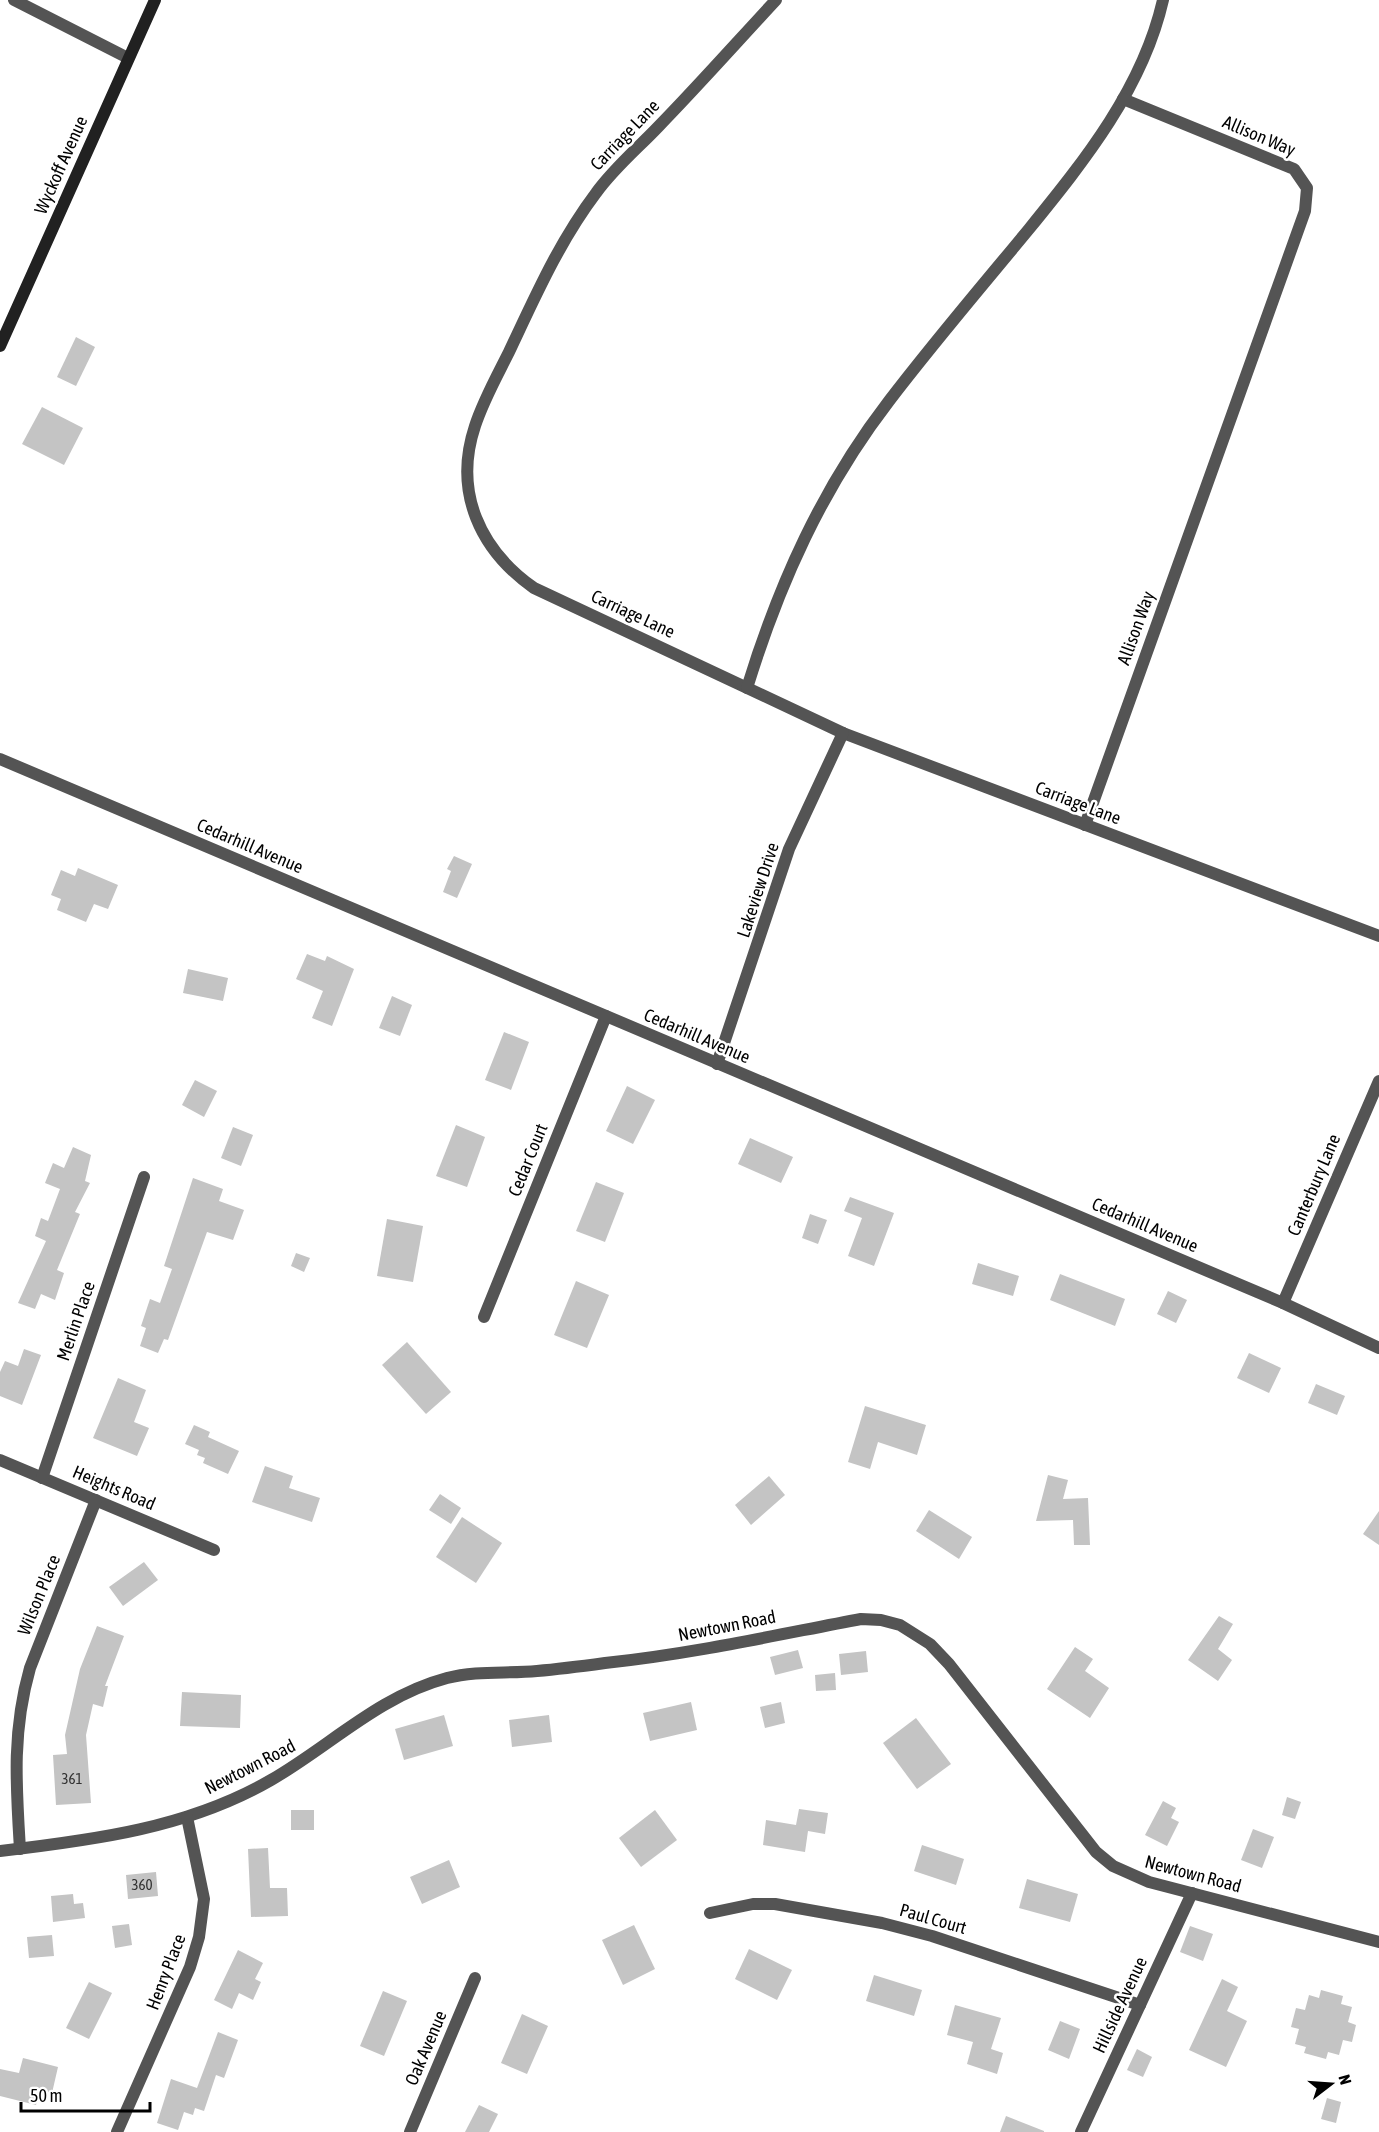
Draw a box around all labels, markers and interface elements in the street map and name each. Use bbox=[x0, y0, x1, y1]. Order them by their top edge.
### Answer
street label: Carriage Lane bbox=[586, 95, 663, 174]
street label: Allison Way bbox=[1220, 111, 1299, 160]
street label: Wyckoff Avenue bbox=[30, 113, 91, 217]
street label: Carriage Lane bbox=[588, 585, 678, 642]
street label: Allison Way bbox=[1113, 588, 1159, 668]
street label: Carriage Lane bbox=[1032, 777, 1124, 828]
street label: Cedarhill Avenue bbox=[194, 814, 306, 877]
street label: Lakeview Drive bbox=[732, 840, 783, 940]
street label: Cedarhill Avenue bbox=[641, 1004, 753, 1067]
street label: Cedar Court bbox=[503, 1120, 552, 1199]
street label: Canterbury Lane bbox=[1283, 1131, 1344, 1239]
street label: Cedarhill Avenue bbox=[1089, 1193, 1201, 1256]
street label: Merlin Place bbox=[52, 1278, 99, 1363]
street label: Heights Road bbox=[70, 1461, 159, 1514]
street label: Wilson Place bbox=[13, 1552, 64, 1638]
street label: Newtown Road bbox=[676, 1606, 777, 1645]
street label: Newtown Road bbox=[201, 1735, 299, 1798]
house number: 361 bbox=[61, 1770, 83, 1787]
street label: Newtown Road bbox=[1143, 1851, 1244, 1896]
house number: 360 bbox=[131, 1876, 153, 1893]
street label: Paul Court bbox=[897, 1899, 969, 1938]
street label: Henry Place bbox=[142, 1931, 190, 2013]
street label: Hillside Avenue bbox=[1088, 1953, 1151, 2056]
street label: Oak Avenue bbox=[400, 2007, 451, 2088]
north arrow bbox=[1301, 2054, 1361, 2114]
text: N bbox=[1335, 2072, 1355, 2087]
scale bar bbox=[21, 2075, 150, 2113]
text: 50 m bbox=[30, 2085, 62, 2106]

